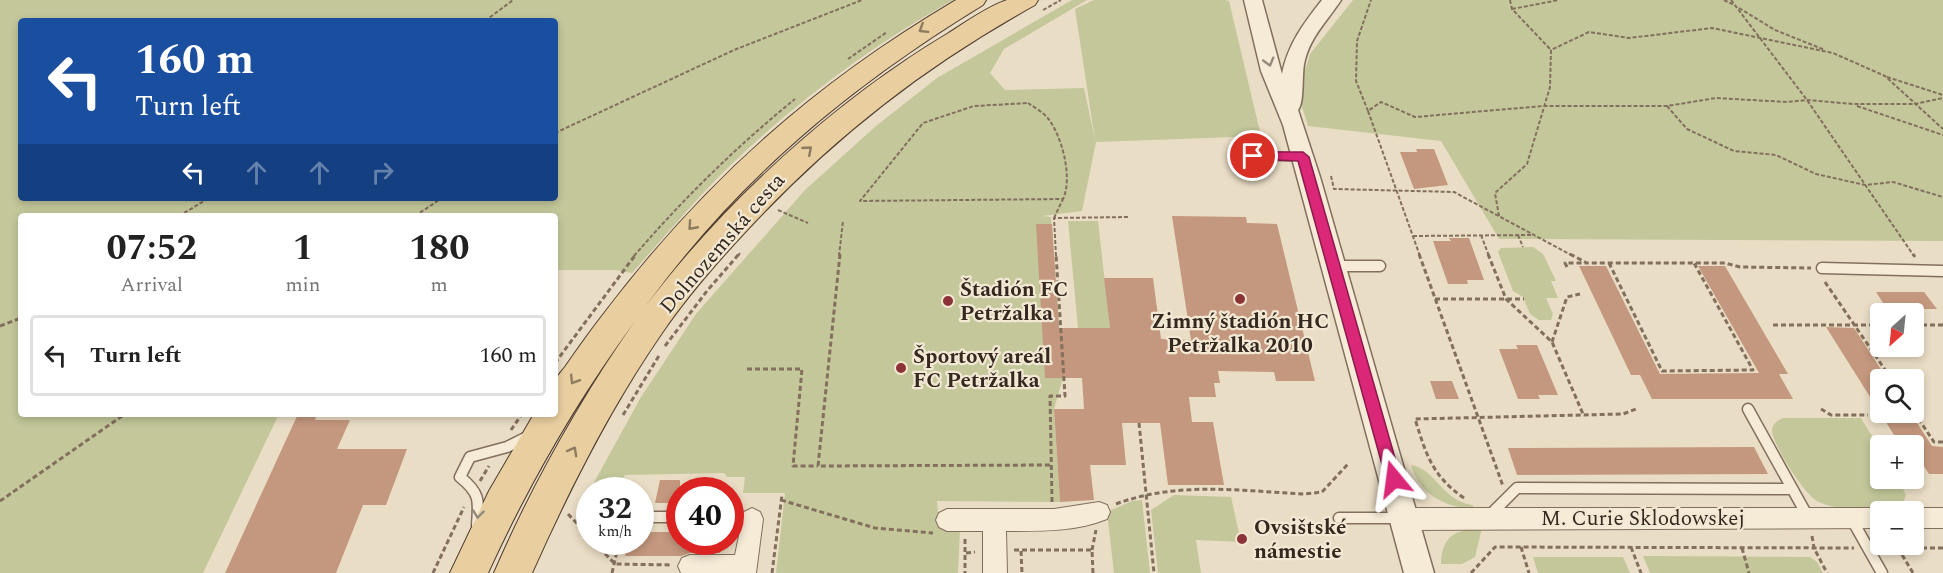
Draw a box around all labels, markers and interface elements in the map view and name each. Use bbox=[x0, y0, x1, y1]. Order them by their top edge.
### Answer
one-way arrow bbox=[919, 22, 929, 34]
text: 160 m bbox=[135, 29, 254, 92]
icon: left bbox=[36, 42, 114, 120]
one-way arrow bbox=[1262, 56, 1274, 67]
text: Turn left bbox=[135, 86, 241, 128]
pin bbox=[1227, 130, 1278, 181]
icon: arrive bbox=[1236, 139, 1269, 172]
one-way arrow bbox=[801, 146, 812, 157]
icon: left bbox=[177, 156, 210, 189]
icon: ahead bbox=[240, 156, 273, 189]
icon: ahead bbox=[303, 156, 336, 189]
icon: right bbox=[366, 156, 399, 189]
street label: Dolnozemská cesta bbox=[652, 165, 794, 321]
one-way arrow bbox=[688, 219, 699, 229]
text: 07:52 bbox=[106, 221, 197, 276]
text: 1 bbox=[293, 221, 313, 276]
text: 180 bbox=[409, 221, 469, 276]
text: Arrival bbox=[121, 270, 183, 300]
text: min bbox=[285, 270, 320, 300]
text: m bbox=[431, 270, 448, 300]
place label: Štadión FC Petržalka bbox=[960, 274, 1068, 330]
marker: Zimný štadión HC Petržalka 2010 bbox=[1233, 292, 1247, 306]
marker: Štadión FC Petržalka bbox=[941, 294, 955, 308]
north arrow bbox=[1870, 303, 1924, 357]
map controls bbox=[1870, 303, 1924, 555]
place label: Zimný štadión HC Petržalka 2010 bbox=[1151, 306, 1329, 362]
icon: left bbox=[39, 339, 72, 372]
text: Turn left bbox=[90, 339, 182, 372]
text: 160 m bbox=[480, 339, 537, 372]
place label: Športový areál FC Petržalka bbox=[913, 341, 1051, 397]
marker: Športový areál FC Petržalka bbox=[894, 361, 908, 375]
button: search bbox=[1870, 369, 1924, 423]
one-way arrow bbox=[569, 374, 581, 384]
button: + bbox=[1870, 435, 1924, 489]
one-way arrow bbox=[566, 447, 577, 457]
position arrow bbox=[1362, 447, 1426, 511]
speed limit sign: 40 bbox=[666, 477, 744, 555]
text: 32 bbox=[598, 486, 632, 532]
button: − bbox=[1870, 501, 1924, 555]
street label: M. Curie Sklodowskej bbox=[1541, 503, 1745, 535]
one-way arrow bbox=[472, 510, 485, 519]
place label: Ovsištské námestie bbox=[1254, 512, 1346, 568]
text: km/h bbox=[598, 520, 632, 543]
marker: Ovsištské námestie bbox=[1235, 532, 1249, 546]

